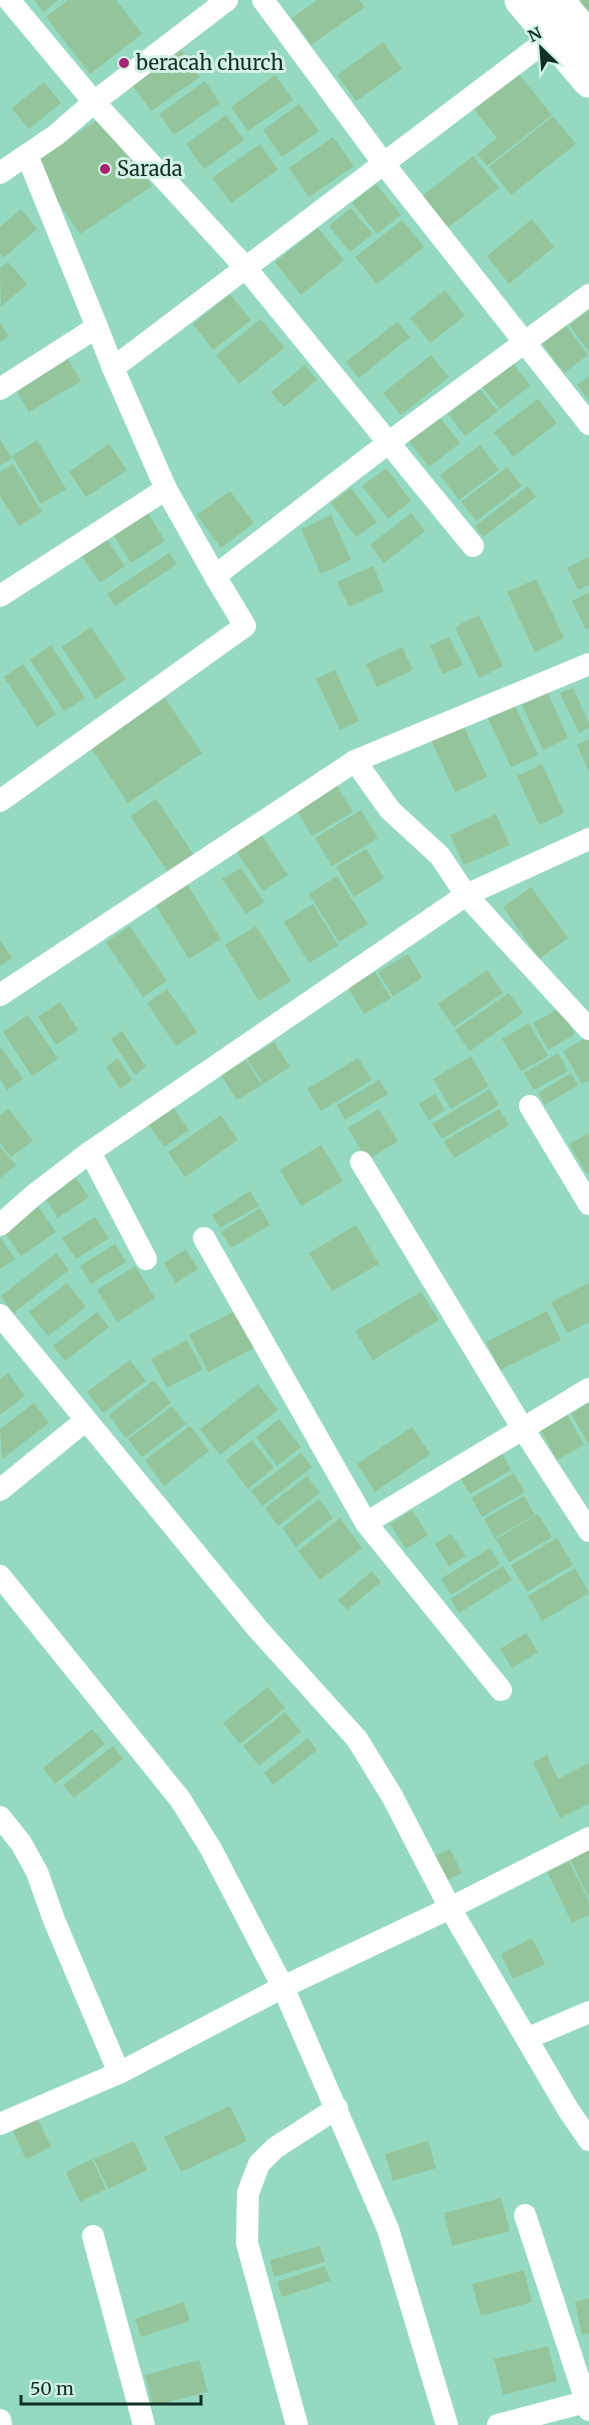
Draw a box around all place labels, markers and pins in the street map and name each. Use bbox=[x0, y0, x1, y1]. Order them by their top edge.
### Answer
place label: beracah church bbox=[135, 50, 284, 75]
marker: beracah church bbox=[117, 56, 131, 70]
place label: Sarada bbox=[117, 156, 183, 181]
marker: Sarada bbox=[98, 162, 112, 176]

